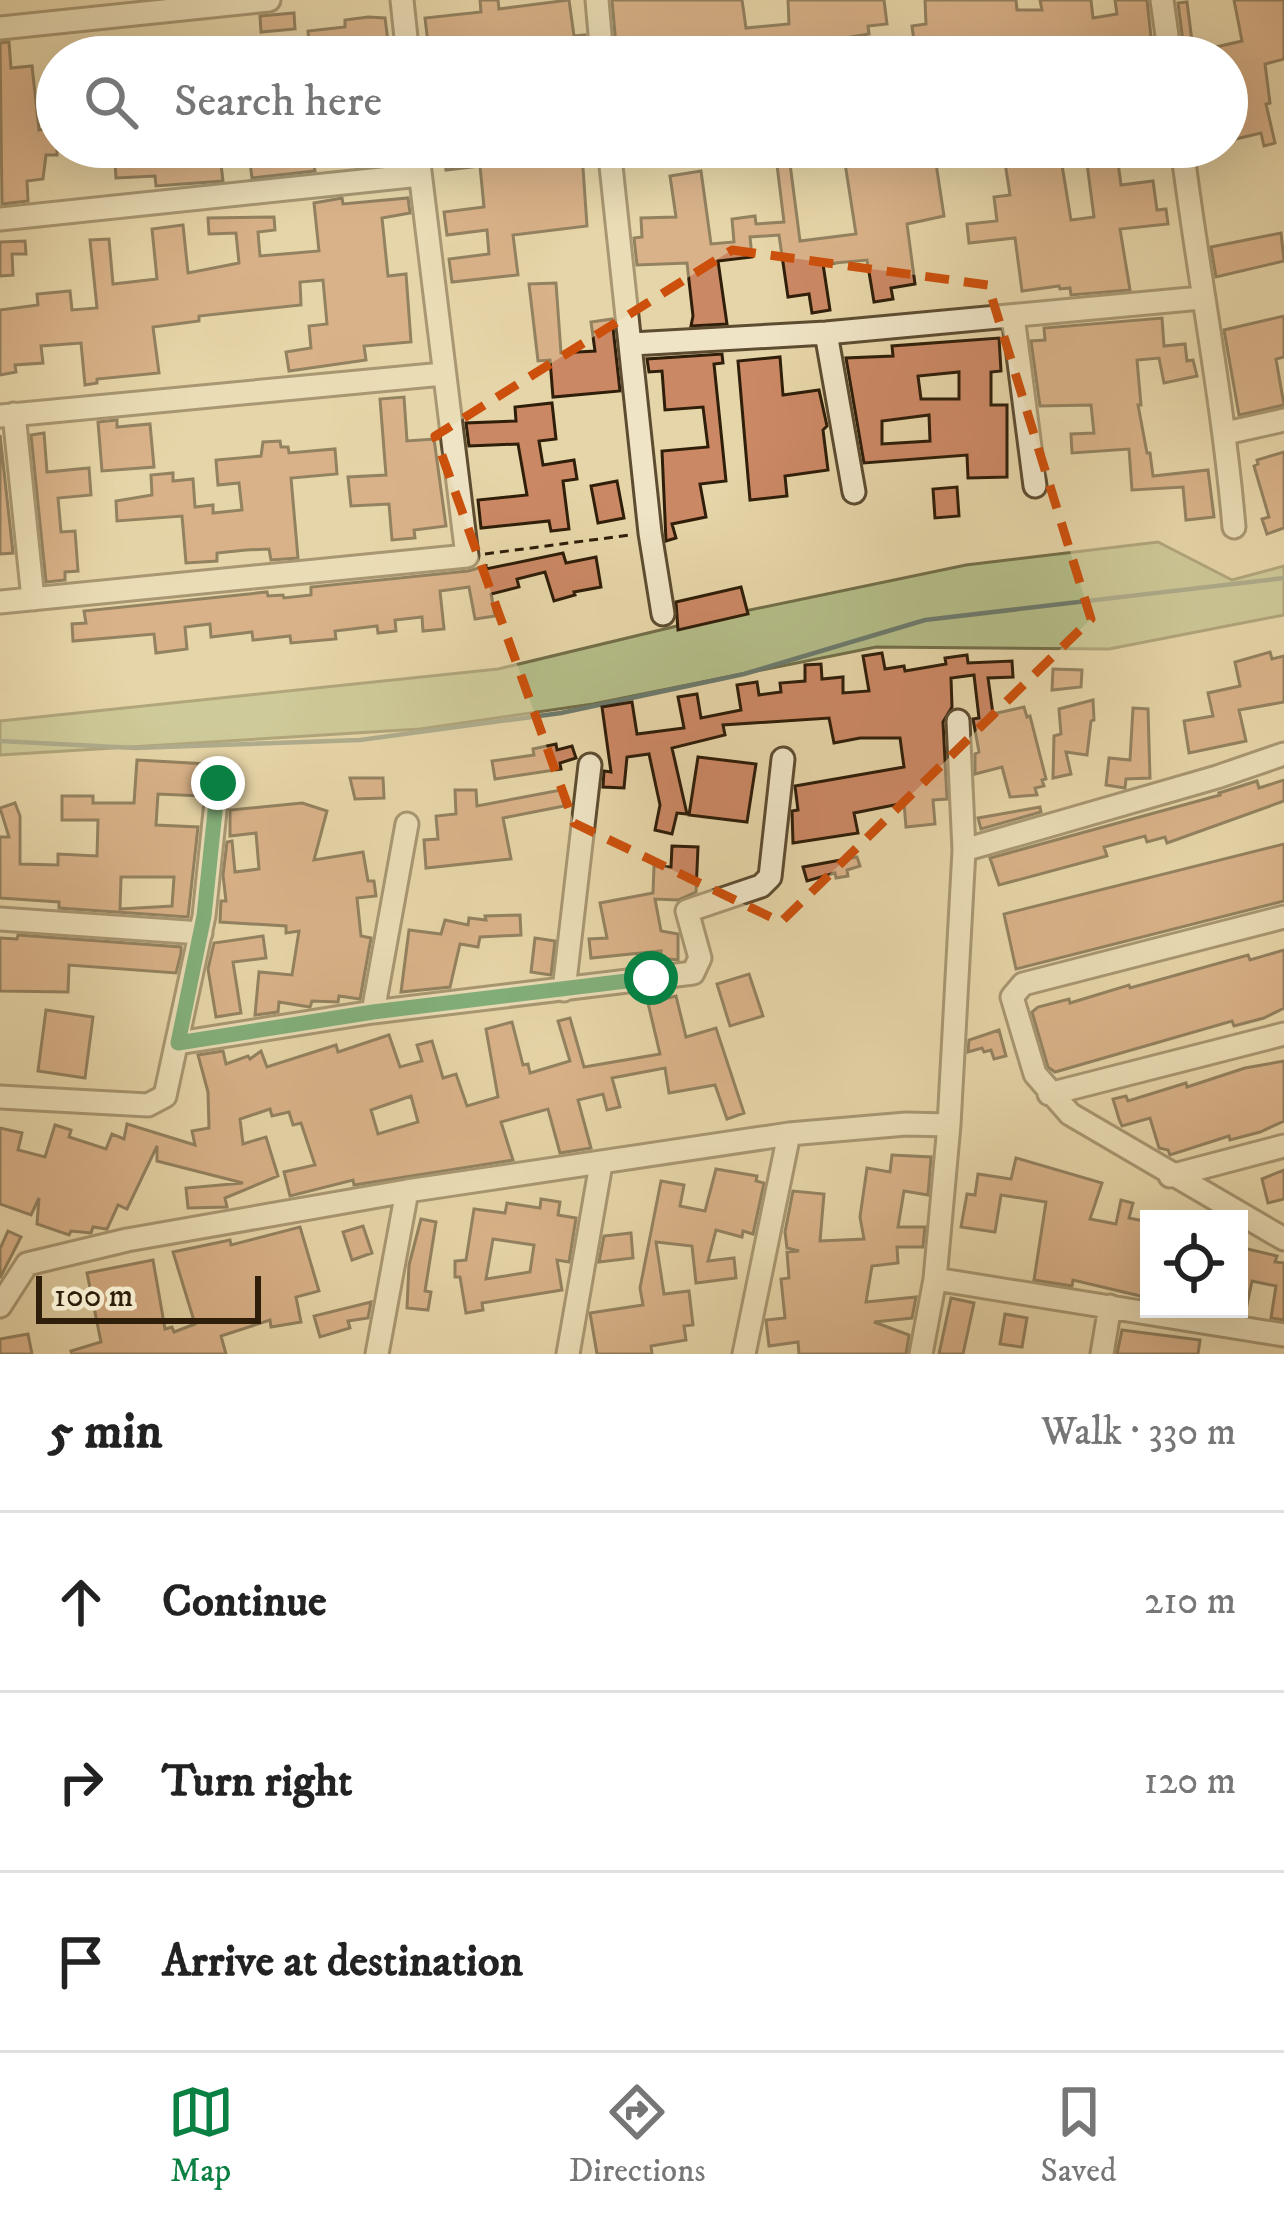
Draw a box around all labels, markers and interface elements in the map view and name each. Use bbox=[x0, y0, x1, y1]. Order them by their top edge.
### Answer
search box bbox=[36, 36, 1248, 168]
icon: search bbox=[78, 69, 144, 135]
text: Search here bbox=[174, 74, 382, 130]
route end bbox=[191, 756, 245, 810]
route start bbox=[624, 951, 678, 1005]
map controls bbox=[1140, 1210, 1248, 1318]
button: locate bbox=[1140, 1210, 1248, 1318]
scale bar bbox=[36, 1270, 261, 1323]
text: 100 m bbox=[54, 1276, 133, 1317]
text: 5 min bbox=[48, 1400, 162, 1464]
text: Walk · 330 m bbox=[1041, 1408, 1236, 1457]
icon: ahead bbox=[48, 1569, 114, 1635]
text: Continue bbox=[162, 1574, 327, 1630]
text: 210 m bbox=[1144, 1577, 1236, 1626]
icon: right bbox=[48, 1749, 114, 1815]
text: Turn right bbox=[162, 1754, 352, 1810]
text: 120 m bbox=[1144, 1757, 1236, 1806]
icon: arrive bbox=[48, 1929, 114, 1995]
text: Arrive at destination bbox=[162, 1934, 523, 1990]
tab: Map bbox=[168, 2079, 234, 2192]
tab: Directions bbox=[569, 2079, 705, 2192]
tab: Saved bbox=[1041, 2079, 1116, 2192]

